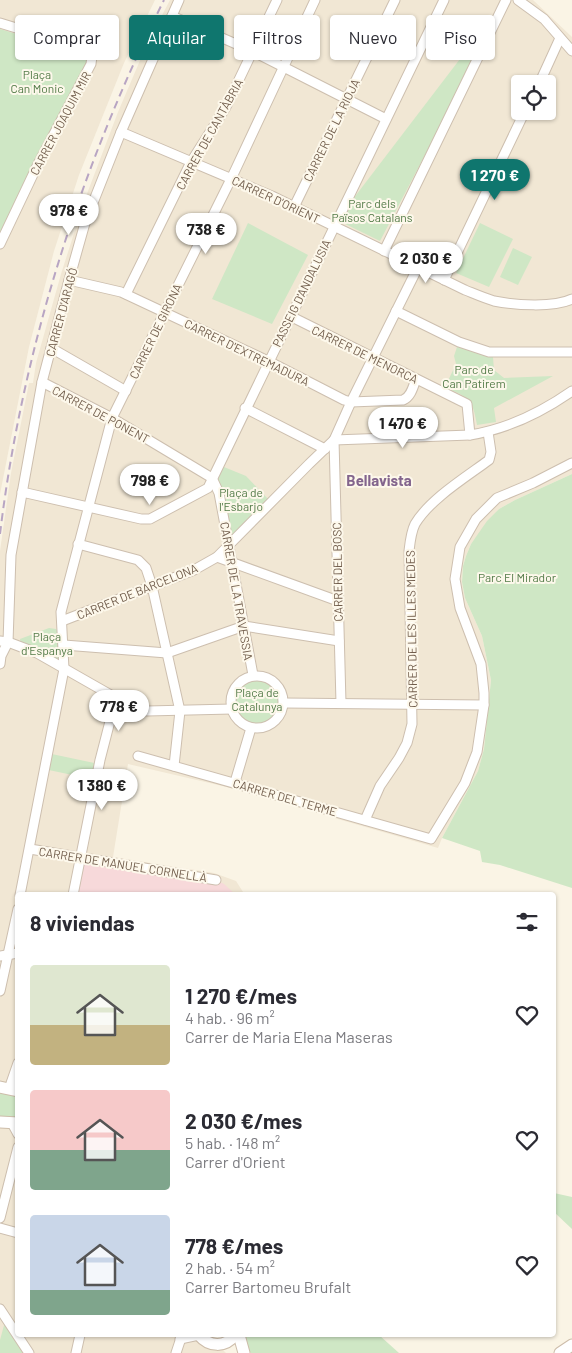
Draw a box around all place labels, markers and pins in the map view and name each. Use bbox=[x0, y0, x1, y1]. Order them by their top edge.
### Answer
pin: 1 270 € bbox=[449, 158, 541, 201]
pin: 978 € bbox=[34, 194, 104, 236]
pin: 738 € bbox=[171, 212, 241, 255]
pin: 2 030 € bbox=[380, 242, 472, 284]
pin: 1 470 € bbox=[357, 406, 449, 449]
pin: 798 € bbox=[115, 464, 185, 506]
pin: 778 € bbox=[84, 690, 154, 732]
pin: 1 380 € bbox=[56, 768, 148, 811]

